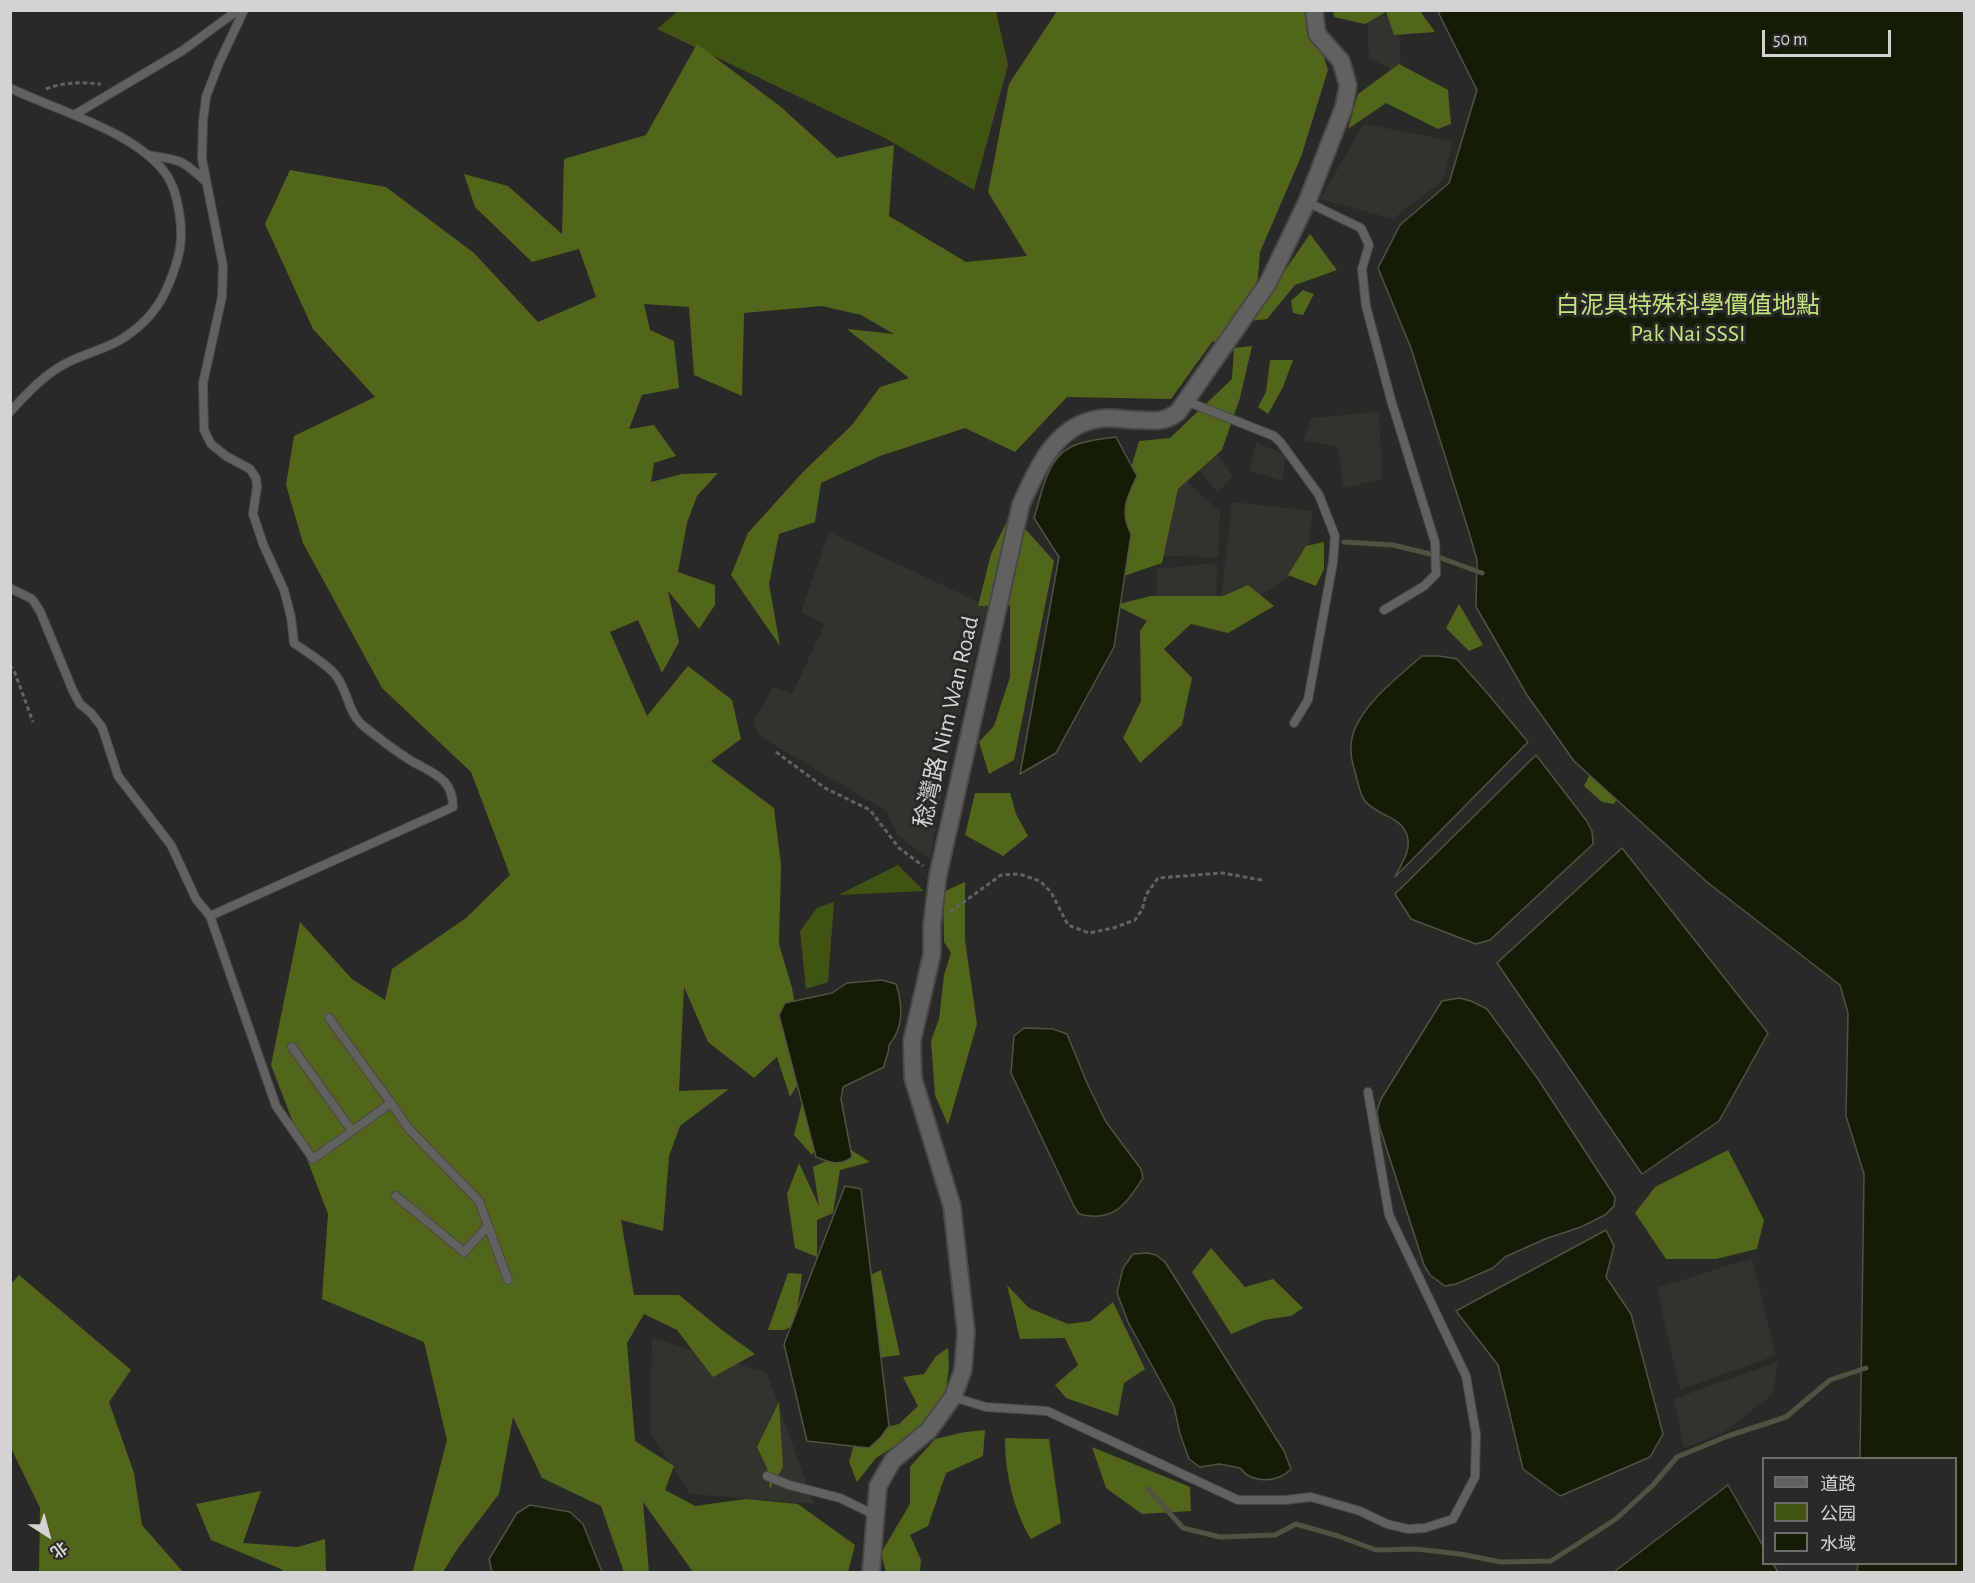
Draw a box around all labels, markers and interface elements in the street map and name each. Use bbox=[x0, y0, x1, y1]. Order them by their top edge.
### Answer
scale bar bbox=[1765, 18, 1894, 56]
text: 50 m bbox=[1773, 31, 1807, 49]
park label: 白泥具特殊科學價值地點 Pak Nai SSSI bbox=[1556, 292, 1820, 348]
street label: 稔灣路 Nim Wan Road bbox=[909, 613, 985, 831]
legend bbox=[1762, 1457, 1957, 1565]
text: 道路 bbox=[1820, 1476, 1856, 1494]
north arrow bbox=[18, 1505, 78, 1565]
text: 公园 bbox=[1820, 1506, 1856, 1524]
text: 水域 bbox=[1820, 1536, 1856, 1554]
text: 北 bbox=[47, 1538, 70, 1561]

